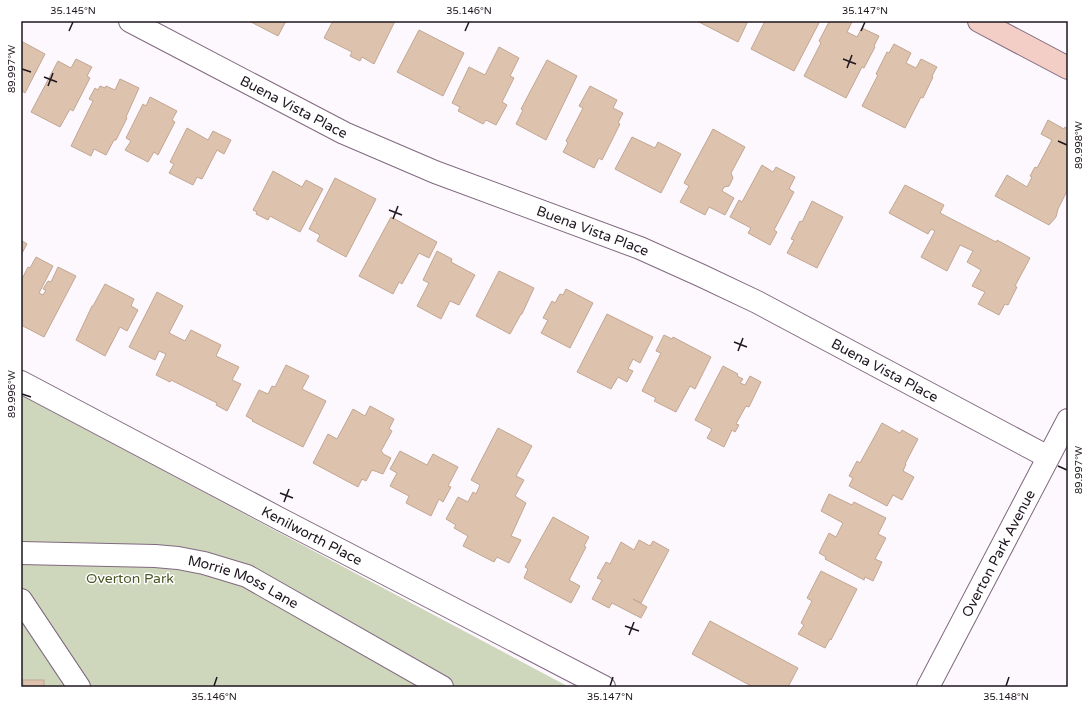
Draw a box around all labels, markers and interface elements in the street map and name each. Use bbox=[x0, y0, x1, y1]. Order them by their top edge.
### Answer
text: 35.145°N bbox=[50, 5, 96, 17]
text: 35.146°N bbox=[446, 5, 492, 17]
text: 35.147°N bbox=[842, 5, 888, 17]
text: 89.997°W bbox=[6, 45, 18, 93]
street label: Buena Vista Place bbox=[237, 72, 350, 142]
text: 89.998°W bbox=[1073, 121, 1085, 169]
street label: Buena Vista Place bbox=[534, 202, 652, 260]
street label: Buena Vista Place bbox=[828, 335, 941, 406]
text: 89.996°W bbox=[6, 370, 18, 418]
text: 89.997°W bbox=[1073, 446, 1085, 494]
street label: Overton Park Avenue bbox=[958, 487, 1039, 620]
street label: Kenilworth Place bbox=[258, 503, 365, 569]
street label: Morrie Moss Lane bbox=[186, 552, 301, 613]
park label: Overton Park bbox=[86, 570, 174, 587]
text: 35.146°N bbox=[191, 691, 237, 703]
text: 35.147°N bbox=[587, 691, 633, 703]
text: 35.148°N bbox=[983, 691, 1029, 703]

